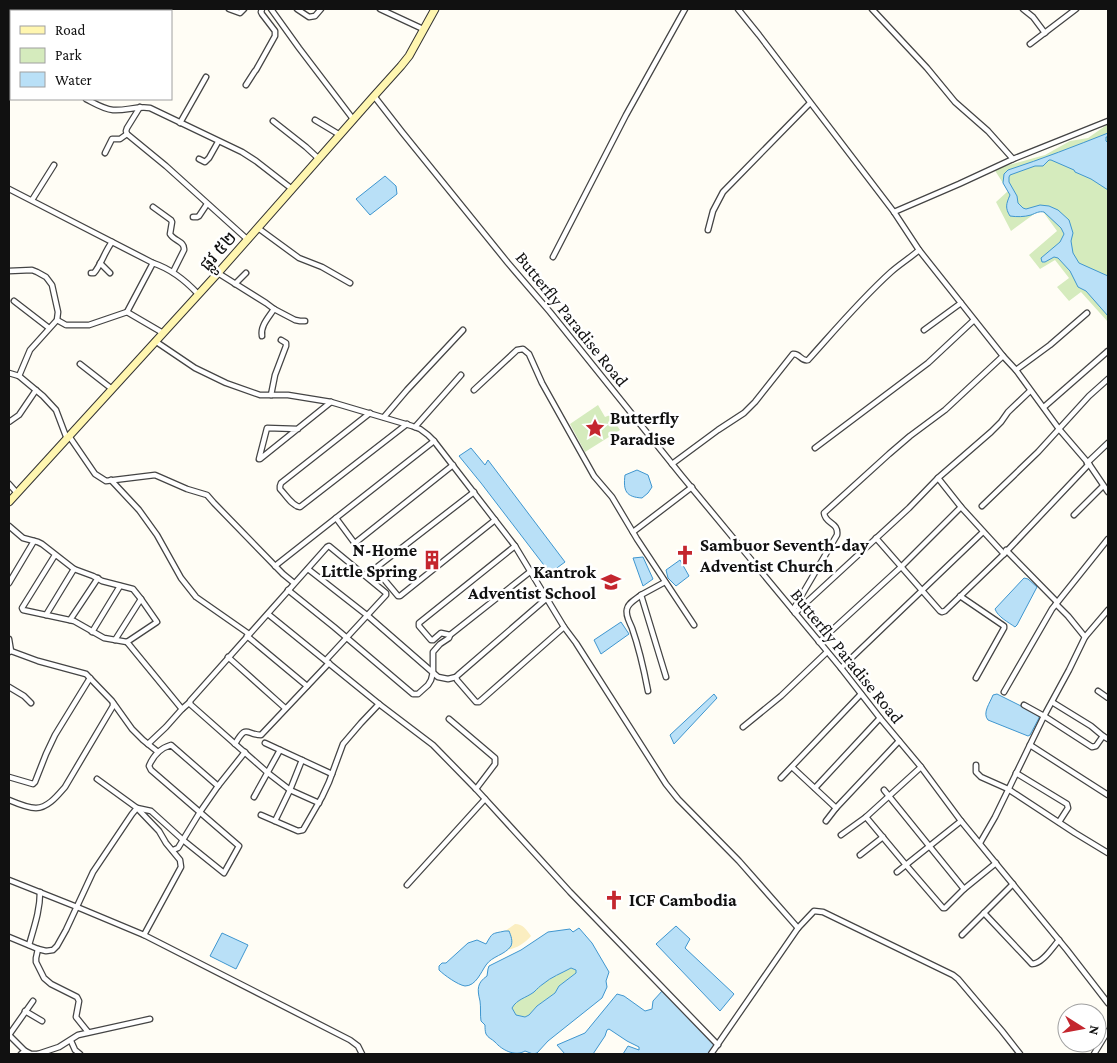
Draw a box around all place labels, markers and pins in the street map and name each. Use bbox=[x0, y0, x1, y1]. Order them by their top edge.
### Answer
place label: Butterfly Paradise bbox=[610, 408, 679, 449]
place icon: Butterfly Paradise bbox=[584, 417, 606, 439]
place label: Sambuor Seventh-day Adventist Church bbox=[699, 535, 869, 576]
place label: N-Home Little Spring bbox=[321, 540, 417, 581]
church icon: Sambuor Seventh-day Adventist Church bbox=[674, 544, 696, 566]
building icon: N-Home Little Spring bbox=[421, 549, 443, 571]
place label: Kantrok Adventist School bbox=[467, 562, 596, 603]
school or university icon: Kantrok Adventist School bbox=[600, 571, 622, 593]
church icon: ICF Cambodia bbox=[603, 889, 625, 911]
place label: ICF Cambodia bbox=[629, 890, 737, 910]

